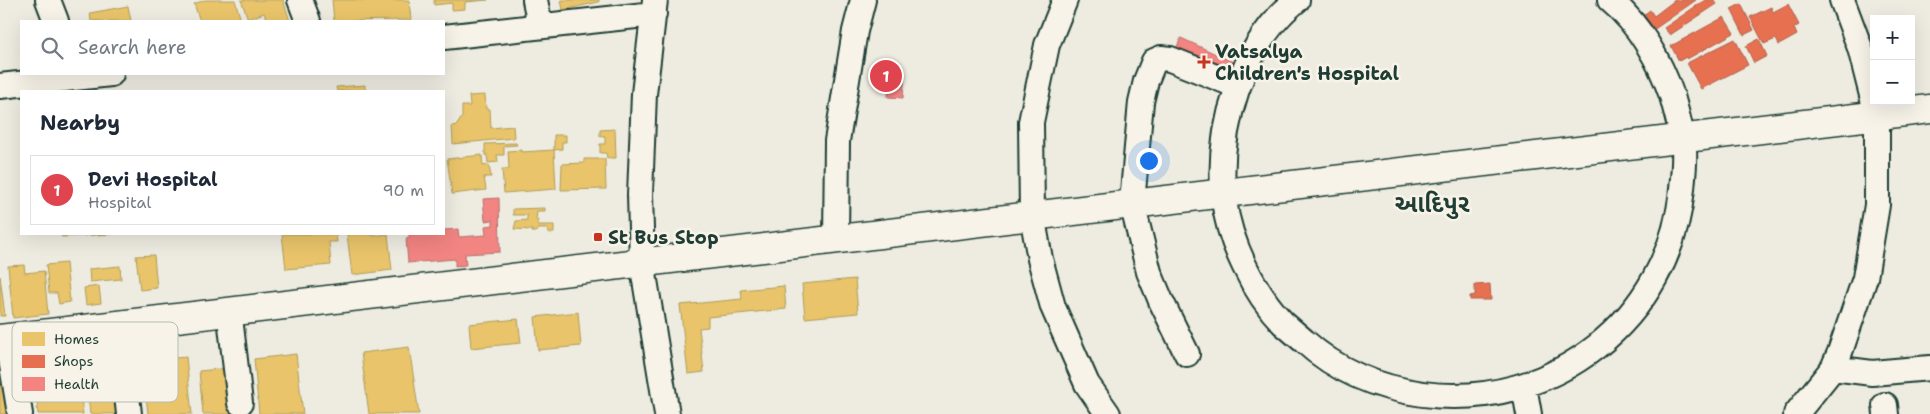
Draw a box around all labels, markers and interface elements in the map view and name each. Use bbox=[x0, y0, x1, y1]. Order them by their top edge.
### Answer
map controls bbox=[1870, 15, 1915, 105]
button: + bbox=[1870, 15, 1915, 60]
search box bbox=[20, 20, 445, 75]
icon: search bbox=[38, 34, 66, 62]
text: Search here bbox=[78, 35, 187, 60]
place label: Vatsalya Children's Hospital bbox=[1215, 39, 1399, 86]
marker: Vatsalya Children's Hospital bbox=[1197, 55, 1211, 69]
pin: 1 bbox=[870, 57, 902, 95]
button: − bbox=[1870, 60, 1915, 105]
text: Nearby bbox=[40, 109, 120, 137]
your location bbox=[1136, 148, 1162, 174]
text: Devi Hospital bbox=[88, 167, 218, 192]
text: 1 bbox=[53, 180, 61, 201]
text: 90 m bbox=[383, 180, 424, 201]
district label: આદિપુર bbox=[1395, 188, 1470, 220]
text: Hospital bbox=[88, 192, 151, 213]
place label: St Bus Stop bbox=[608, 225, 719, 250]
marker: St Bus Stop bbox=[592, 231, 604, 243]
legend bbox=[12, 322, 178, 402]
text: Homes bbox=[54, 330, 99, 348]
text: Shops bbox=[54, 352, 93, 370]
text: Health bbox=[54, 375, 99, 393]

